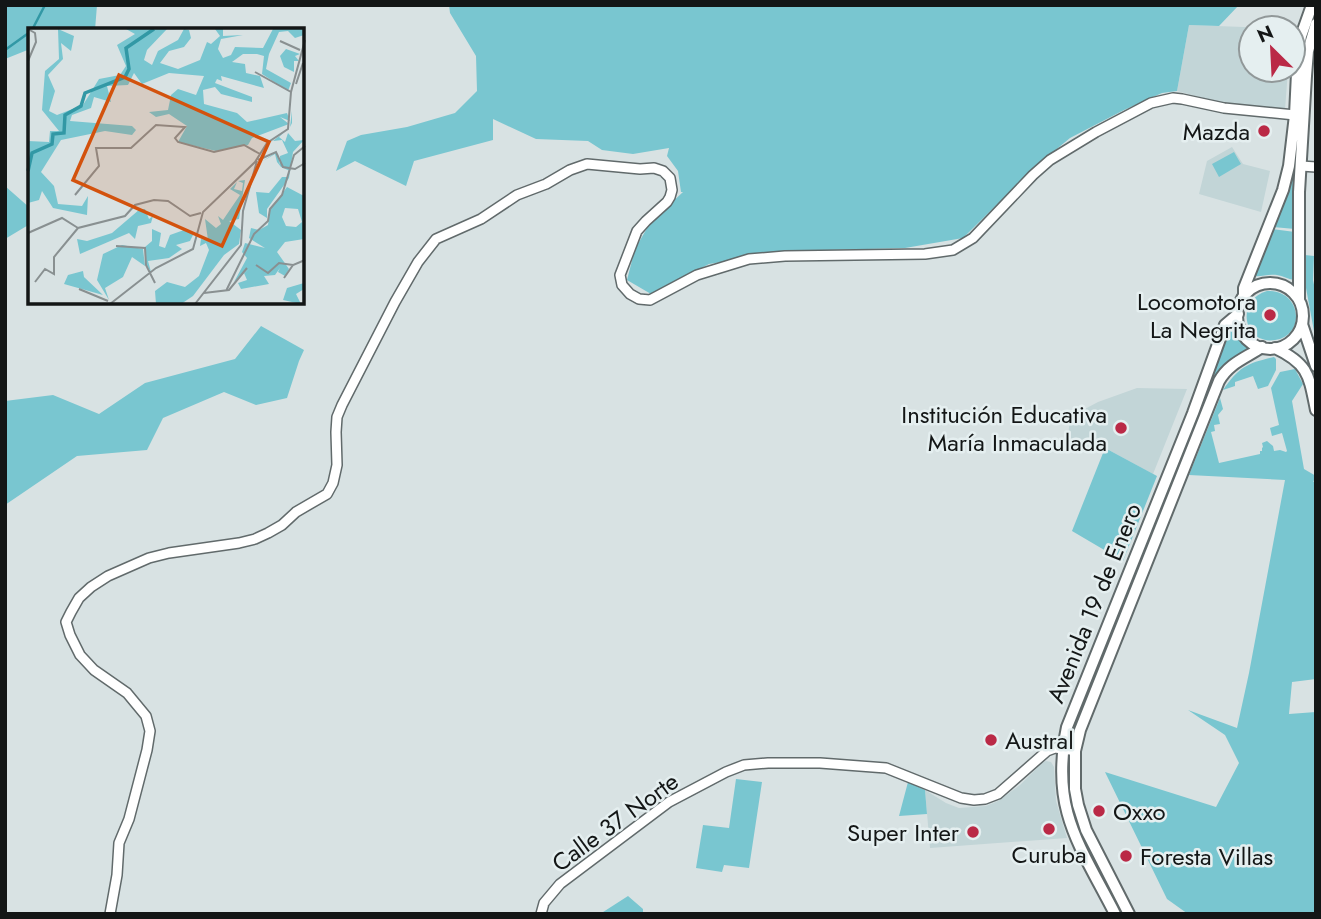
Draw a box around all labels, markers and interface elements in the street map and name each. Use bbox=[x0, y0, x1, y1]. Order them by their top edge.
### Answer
north arrow bbox=[1237, 14, 1307, 84]
text: N bbox=[1253, 19, 1278, 49]
inset map bbox=[28, 28, 304, 304]
place label: Mazda bbox=[1183, 114, 1250, 149]
marker: Mazda bbox=[1256, 123, 1272, 139]
place label: Locomotora La Negrita bbox=[1137, 284, 1256, 347]
marker: Locomotora La Negrita bbox=[1262, 307, 1278, 323]
place label: Institución Educativa María Inmaculada bbox=[901, 397, 1107, 460]
marker: Institución Educativa María Inmaculada bbox=[1113, 420, 1129, 436]
street label: Avenida 19 de Enero bbox=[1038, 498, 1150, 708]
place label: Austral bbox=[1005, 723, 1074, 758]
marker: Austral bbox=[983, 732, 999, 748]
street label: Calle 37 Norte bbox=[544, 764, 686, 880]
place label: Oxxo bbox=[1113, 794, 1166, 829]
marker: Oxxo bbox=[1091, 803, 1107, 819]
place label: Super Inter bbox=[847, 815, 960, 850]
marker: Curuba bbox=[1041, 821, 1057, 837]
marker: Super Inter bbox=[965, 824, 981, 840]
place label: Curuba bbox=[1011, 837, 1087, 872]
place label: Foresta Villas bbox=[1140, 839, 1273, 874]
marker: Foresta Villas bbox=[1118, 848, 1134, 864]

